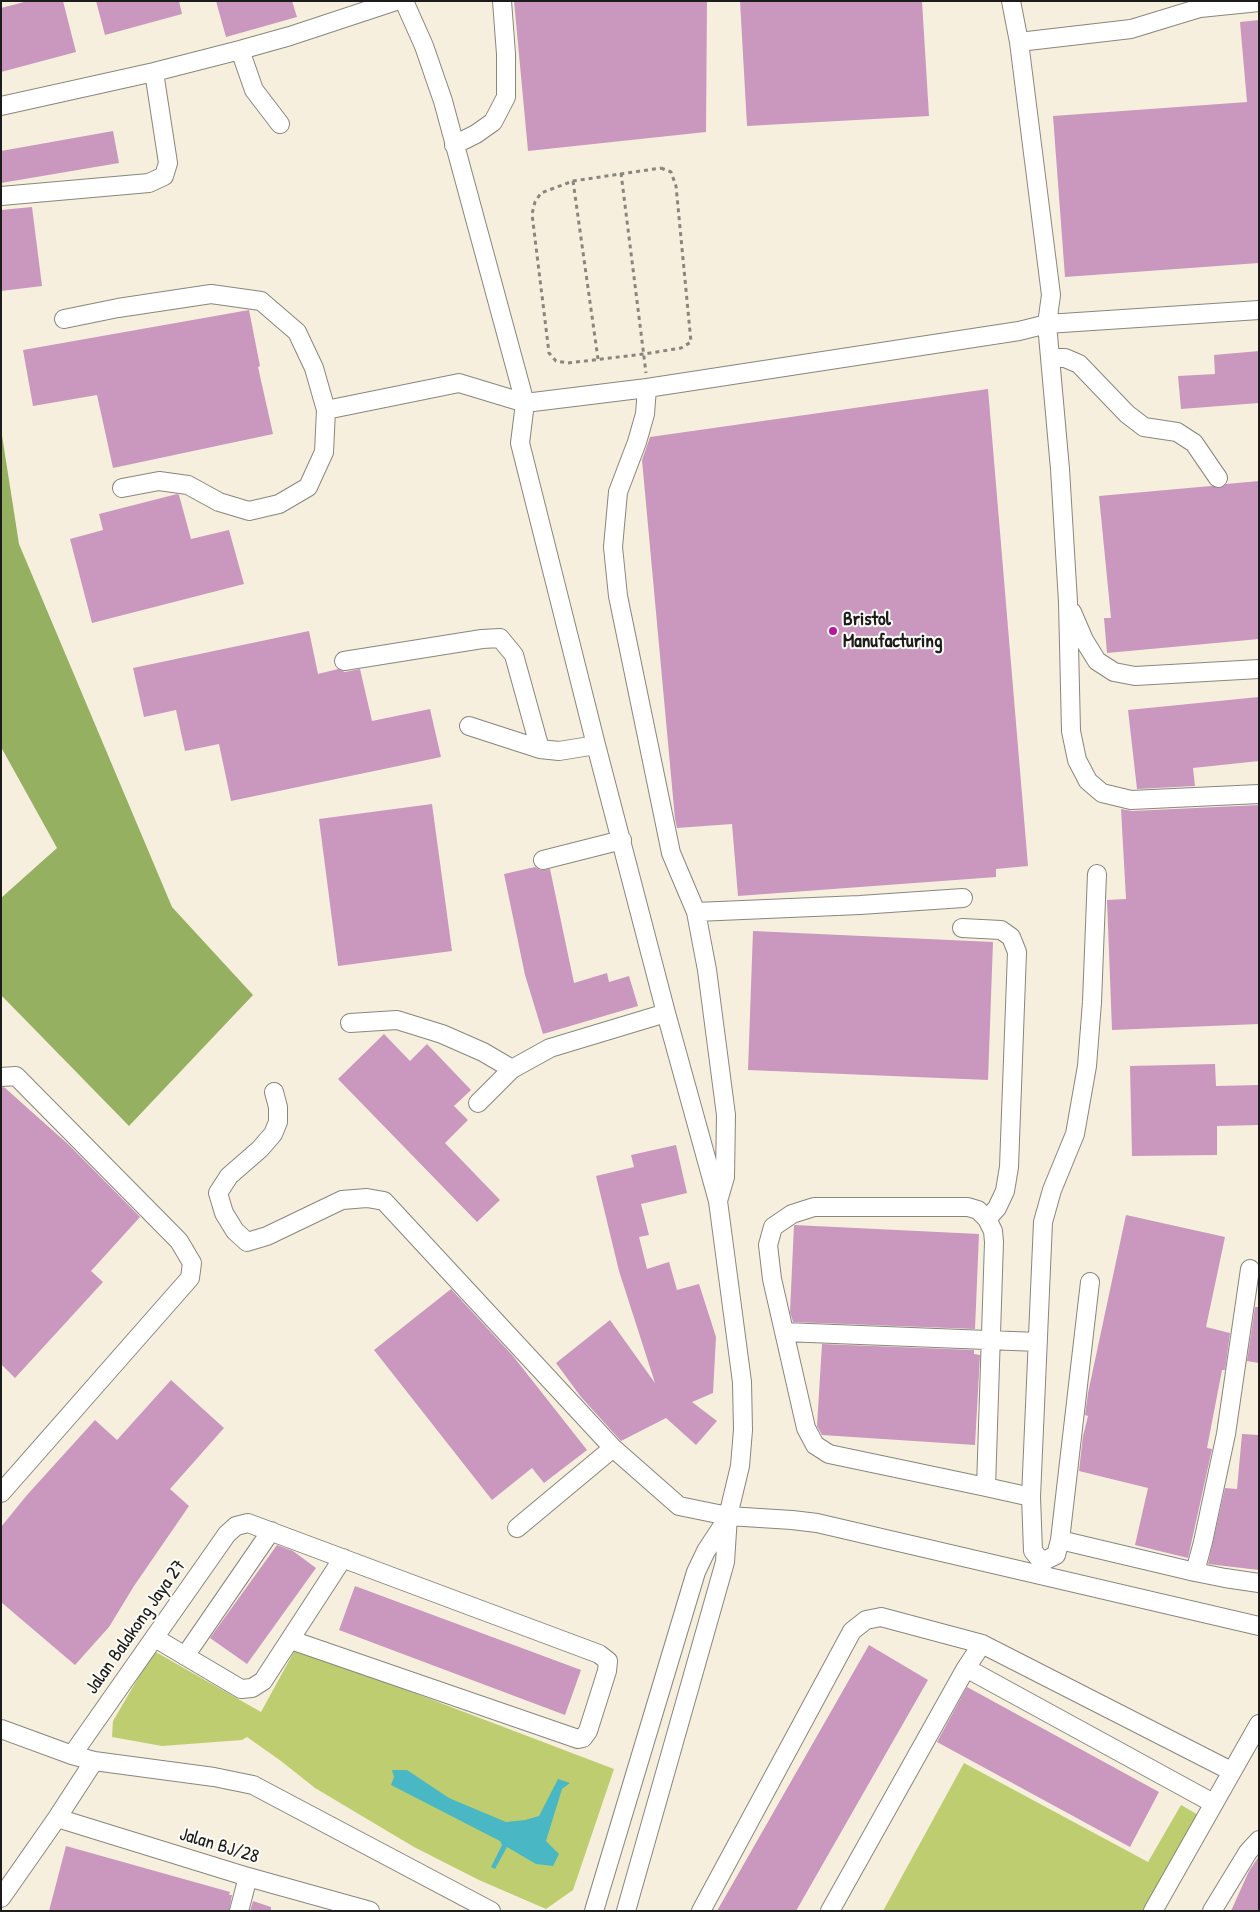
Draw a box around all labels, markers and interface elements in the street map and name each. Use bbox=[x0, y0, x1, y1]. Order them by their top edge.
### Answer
place label: Bristol Manufacturing bbox=[843, 609, 942, 653]
marker: Bristol Manufacturing bbox=[827, 625, 839, 637]
street label: Jalan Balakong Jaya 27 bbox=[81, 1555, 191, 1699]
street label: Jalan BJ/28 bbox=[177, 1823, 261, 1869]

